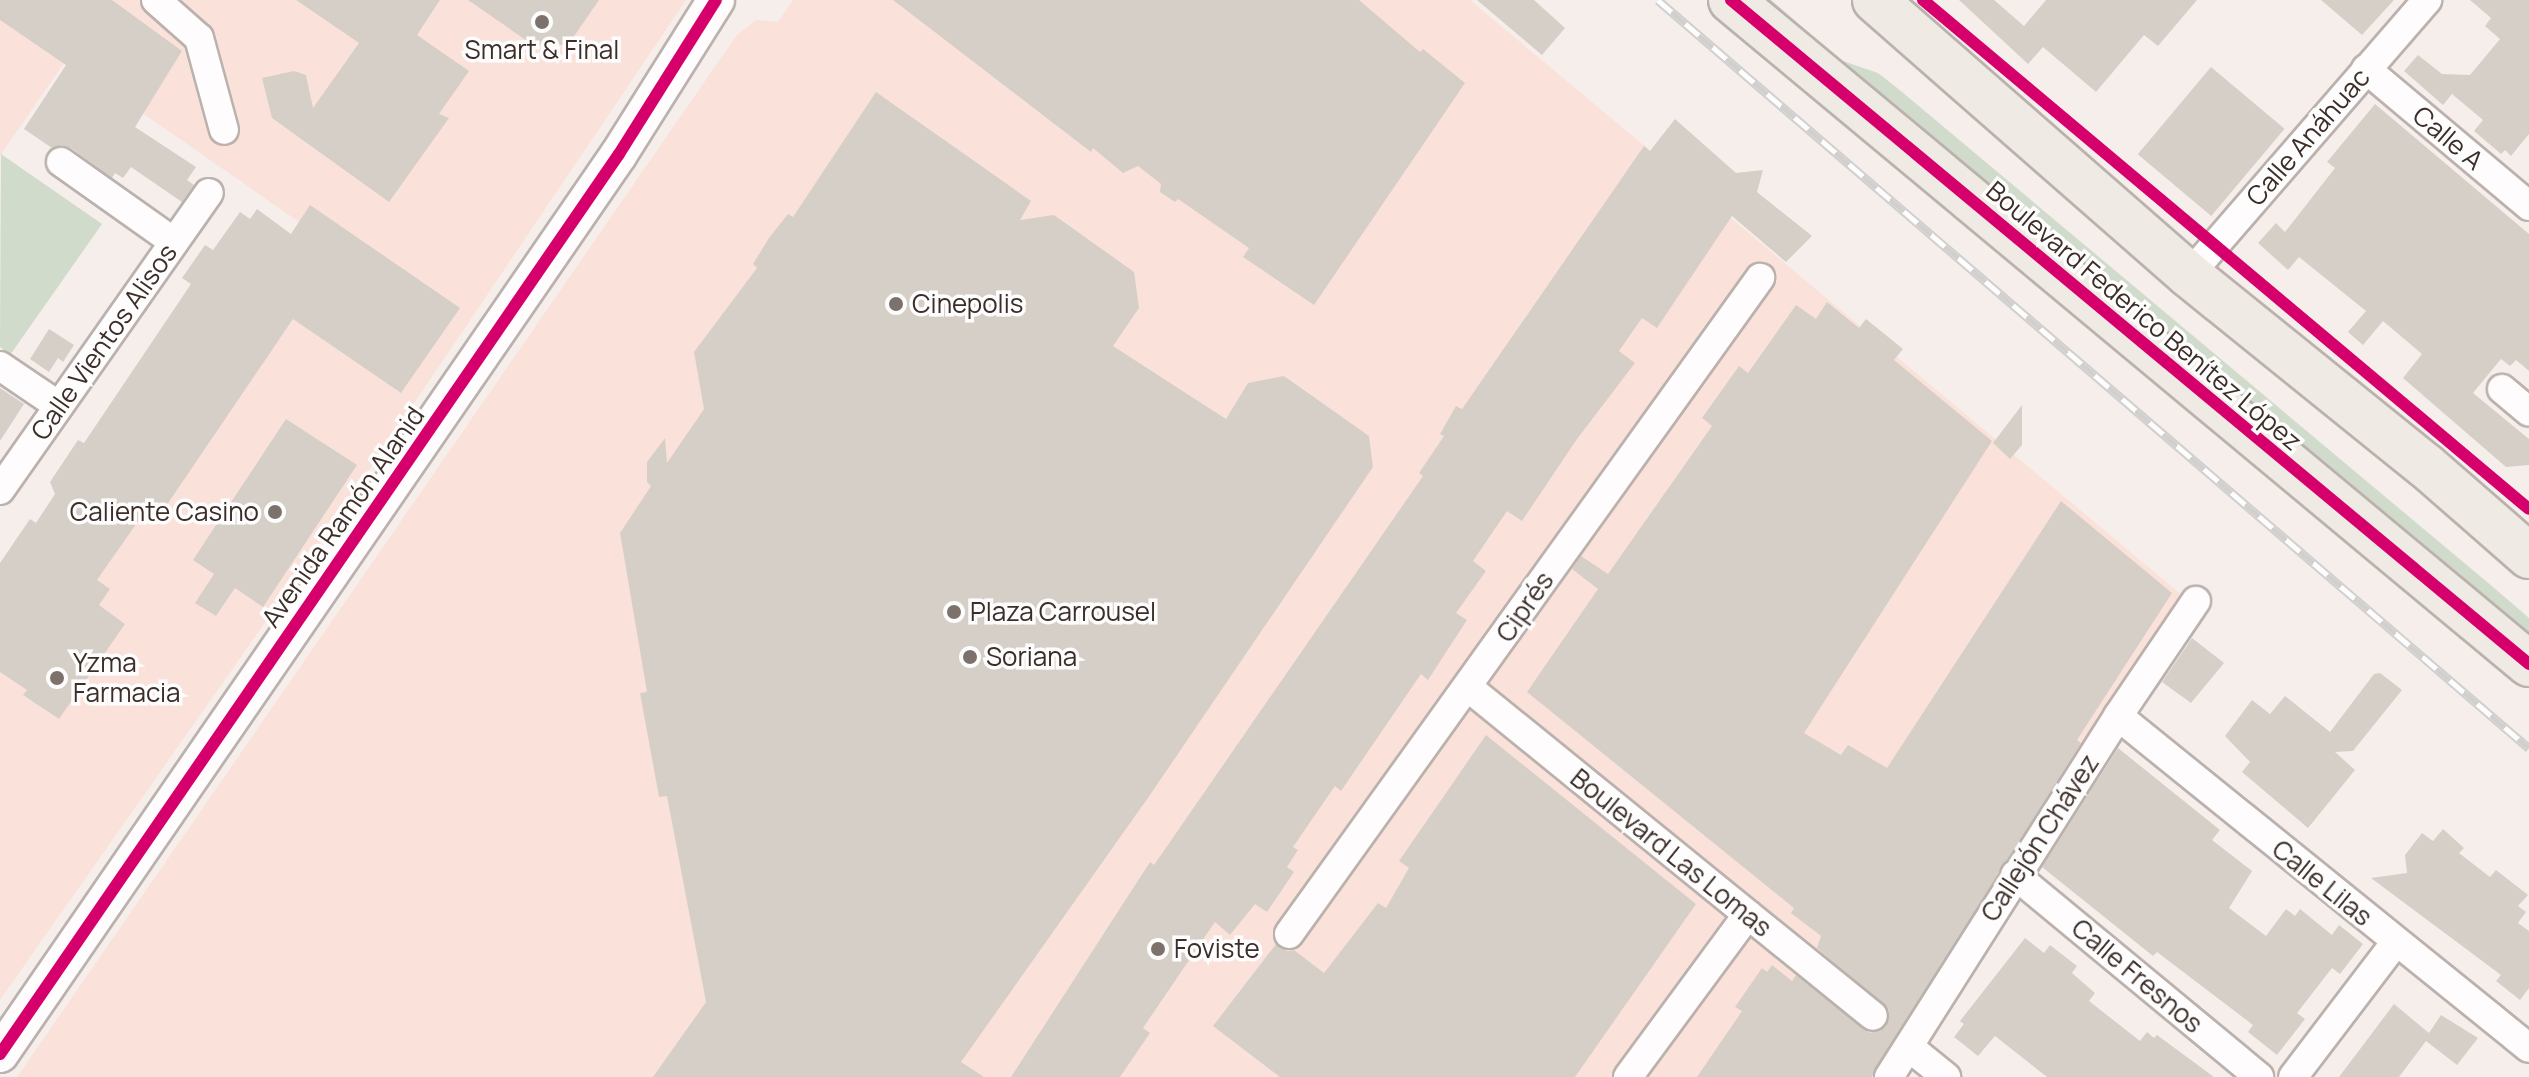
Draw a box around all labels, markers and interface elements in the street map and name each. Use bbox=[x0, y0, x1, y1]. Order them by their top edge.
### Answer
marker: Smart & Final bbox=[533, 13, 551, 31]
place label: Smart & Final bbox=[465, 34, 619, 66]
street label: Calle Anáhuac bbox=[2240, 62, 2376, 212]
street label: Calle A bbox=[2407, 100, 2489, 176]
street label: Boulevard Federico Benítez López bbox=[1980, 175, 2308, 457]
street label: Calle Vientos Alisos bbox=[25, 238, 183, 446]
place label: Cinepolis bbox=[912, 288, 1023, 320]
marker: Cinepolis bbox=[887, 295, 905, 313]
street label: Avenida Ramón Alanid bbox=[255, 401, 431, 633]
place label: Caliente Casino bbox=[70, 496, 259, 528]
marker: Caliente Casino bbox=[266, 503, 284, 521]
street label: Ciprés bbox=[1490, 566, 1560, 648]
place label: Plaza Carrousel bbox=[970, 596, 1156, 628]
marker: Plaza Carrousel bbox=[945, 603, 963, 621]
place label: Soriana bbox=[986, 641, 1077, 673]
place label: Yzma Farmacia bbox=[73, 647, 180, 708]
marker: Soriana bbox=[961, 648, 979, 666]
marker: Yzma Farmacia bbox=[48, 669, 66, 687]
street label: Callejón Chávez bbox=[1974, 749, 2106, 927]
street label: Boulevard Las Lomas bbox=[1564, 762, 1778, 944]
street label: Calle Lilas bbox=[2266, 833, 2378, 933]
street label: Calle Fresnos bbox=[2065, 912, 2209, 1040]
place label: Foviste bbox=[1174, 933, 1260, 965]
marker: Foviste bbox=[1149, 940, 1167, 958]

